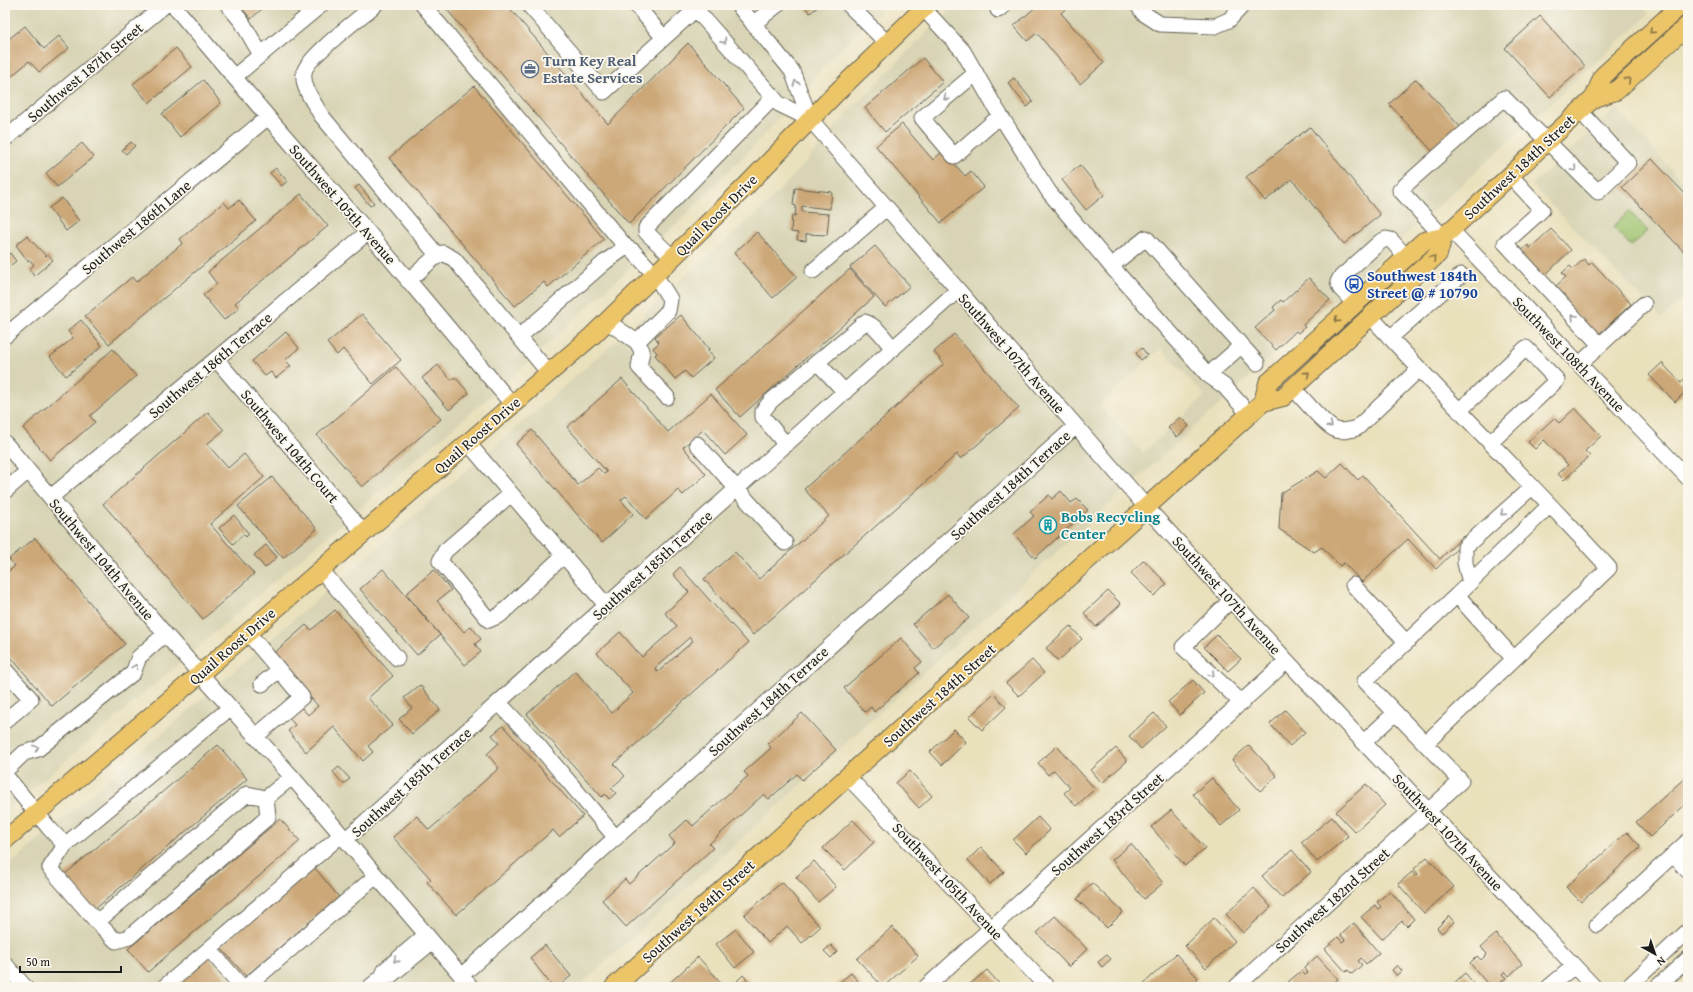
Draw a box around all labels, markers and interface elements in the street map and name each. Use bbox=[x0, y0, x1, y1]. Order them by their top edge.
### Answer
street label: Southwest 187th Street bbox=[23, 17, 148, 127]
one-way arrow bbox=[1649, 27, 1657, 34]
one-way arrow bbox=[720, 36, 727, 44]
place label: Turn Key Real Estate Services bbox=[543, 50, 642, 88]
office icon: Turn Key Real Estate Services bbox=[520, 59, 540, 79]
one-way arrow bbox=[1623, 77, 1631, 85]
one-way arrow bbox=[793, 79, 801, 86]
one-way arrow bbox=[943, 93, 951, 100]
street label: Southwest 184th Street bbox=[1459, 109, 1580, 224]
street label: Southwest 105th Avenue bbox=[285, 139, 401, 269]
one-way arrow bbox=[1569, 164, 1577, 172]
street label: Quail Roost Drive bbox=[670, 169, 762, 261]
street label: Southwest 186th Lane bbox=[77, 175, 195, 279]
one-way arrow bbox=[1429, 255, 1436, 263]
place label: Southwest 184th Street @ # 10790 bbox=[1367, 265, 1478, 303]
bus stop icon: Southwest 184th Street @ # 10790 bbox=[1344, 274, 1364, 294]
street label: Southwest 107th Avenue bbox=[954, 288, 1070, 418]
street label: Southwest 108th Avenue bbox=[1508, 291, 1630, 417]
street label: Southwest 186th Terrace bbox=[144, 307, 276, 423]
one-way arrow bbox=[1571, 314, 1578, 322]
one-way arrow bbox=[1334, 315, 1342, 323]
one-way arrow bbox=[1302, 372, 1310, 379]
street label: Southwest 104th Court bbox=[236, 385, 344, 508]
street label: Quail Roost Drive bbox=[429, 392, 525, 478]
one-way arrow bbox=[1325, 421, 1332, 428]
street label: Southwest 184th Terrace bbox=[945, 425, 1075, 545]
street label: Southwest 104th Avenue bbox=[45, 493, 159, 625]
street label: Southwest 185th Terrace bbox=[587, 505, 717, 625]
place label: Bobs Recycling Center bbox=[1061, 506, 1160, 544]
one-way arrow bbox=[1500, 508, 1508, 516]
building icon: Bobs Recycling Center bbox=[1038, 515, 1058, 535]
street label: Southwest 107th Avenue bbox=[1168, 531, 1286, 659]
street label: Quail Roost Drive bbox=[184, 603, 280, 689]
street label: Southwest 184th Street bbox=[878, 638, 1001, 751]
street label: Southwest 184th Terrace bbox=[703, 641, 833, 761]
one-way arrow bbox=[131, 663, 139, 670]
one-way arrow bbox=[1207, 669, 1215, 677]
street label: Southwest 185th Terrace bbox=[346, 722, 476, 842]
one-way arrow bbox=[32, 745, 39, 753]
street label: Southwest 183rd Street bbox=[1046, 767, 1169, 881]
street label: Southwest 107th Avenue bbox=[1388, 769, 1508, 895]
street label: Southwest 105th Avenue bbox=[888, 818, 1008, 944]
street label: Southwest 182nd Street bbox=[1270, 842, 1395, 957]
street label: Southwest 184th Street bbox=[637, 854, 760, 967]
north arrow bbox=[1635, 934, 1675, 974]
scale bar bbox=[20, 948, 121, 974]
text: 50 m bbox=[26, 953, 50, 970]
text: N bbox=[1653, 953, 1669, 971]
one-way arrow bbox=[393, 956, 401, 963]

